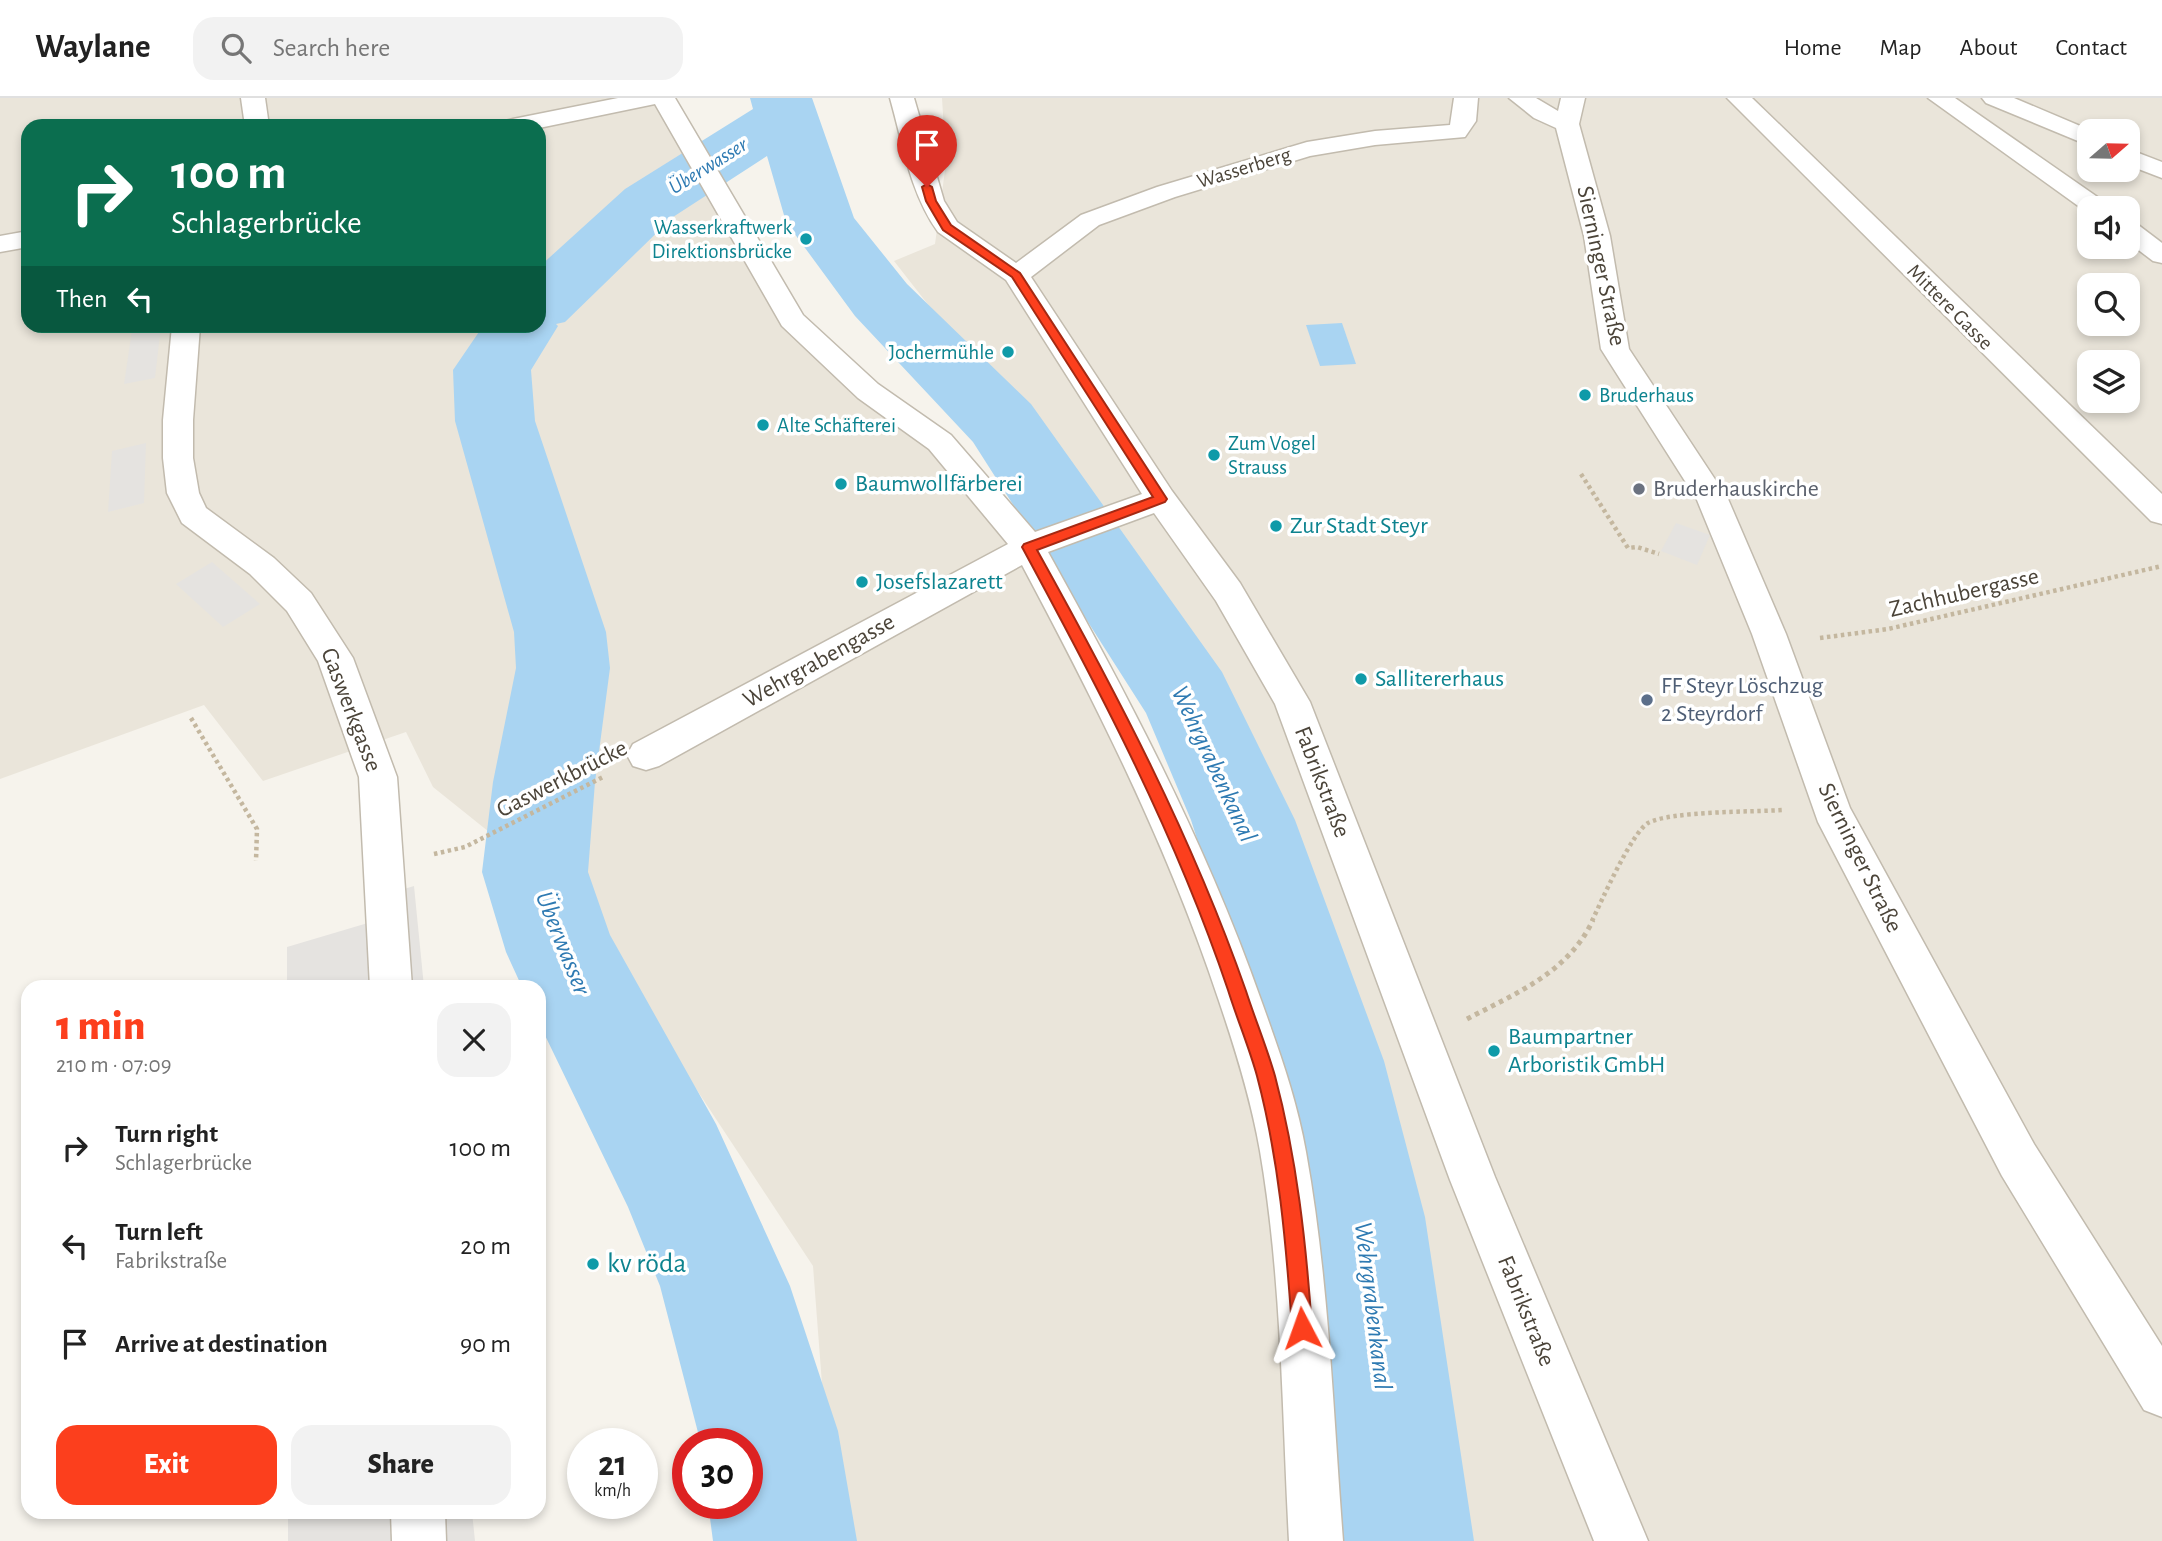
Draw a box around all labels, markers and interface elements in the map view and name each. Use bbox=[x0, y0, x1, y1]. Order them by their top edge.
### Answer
search box bbox=[193, 17, 683, 80]
icon: search bbox=[217, 29, 255, 67]
text: Waylane bbox=[35, 31, 151, 64]
text: Search here bbox=[273, 35, 390, 61]
text: Home bbox=[1784, 36, 1842, 60]
text: Map bbox=[1880, 36, 1922, 60]
text: About bbox=[1960, 36, 2017, 60]
text: Contact bbox=[2055, 36, 2127, 60]
pin bbox=[897, 115, 957, 187]
north arrow bbox=[2077, 119, 2140, 182]
map controls bbox=[2077, 119, 2140, 413]
icon: arrive bbox=[908, 126, 946, 164]
water label: Überwasser bbox=[665, 132, 752, 198]
street label: Wasserberg bbox=[1195, 144, 1294, 192]
icon: right bbox=[56, 147, 147, 238]
text: 100 m bbox=[171, 149, 287, 198]
street label: Sierninger Straße bbox=[1572, 184, 1630, 348]
button: sound bbox=[2077, 196, 2140, 259]
text: Schlagerbrücke bbox=[171, 207, 362, 239]
place label: Wasserkraftwerk Direktionsbrücke bbox=[652, 217, 792, 262]
marker: Wasserkraftwerk Direktionsbrücke bbox=[798, 231, 814, 247]
street label: Mittere Gasse bbox=[1903, 260, 1997, 354]
button: search bbox=[2077, 273, 2140, 336]
icon: left bbox=[121, 280, 159, 318]
text: Then bbox=[56, 286, 107, 312]
place label: Jochermühle bbox=[889, 342, 994, 363]
marker: Jochermühle bbox=[1000, 344, 1016, 360]
button: layers bbox=[2077, 350, 2140, 413]
place label: Bruderhaus bbox=[1599, 385, 1694, 406]
marker: Bruderhaus bbox=[1577, 387, 1593, 403]
place label: Alte Schäfterei bbox=[777, 415, 896, 436]
marker: Alte Schäfterei bbox=[755, 417, 771, 433]
place label: Zum Vogel Strauss bbox=[1228, 433, 1316, 478]
marker: Zum Vogel Strauss bbox=[1206, 447, 1222, 463]
place label: Baumwollfärberei bbox=[855, 472, 1023, 496]
marker: Baumwollfärberei bbox=[833, 476, 849, 492]
place label: Bruderhauskirche bbox=[1653, 477, 1819, 501]
marker: Bruderhauskirche bbox=[1631, 481, 1647, 497]
place label: Zur Stadt Steyr bbox=[1290, 514, 1428, 538]
marker: Zur Stadt Steyr bbox=[1268, 518, 1284, 534]
street label: Zachhubergasse bbox=[1887, 564, 2041, 622]
place label: Josefslazarett bbox=[876, 570, 1003, 594]
marker: Josefslazarett bbox=[854, 574, 870, 590]
street label: Wehrgrabengasse bbox=[739, 610, 899, 712]
street label: Gaswerkgasse bbox=[316, 645, 386, 775]
place label: Sallitererhaus bbox=[1375, 667, 1504, 691]
marker: Sallitererhaus bbox=[1353, 671, 1369, 687]
place label: FF Steyr Löschzug 2 Steyrdorf bbox=[1661, 674, 1824, 726]
water label: Wehrgrabenkanal bbox=[1166, 682, 1262, 846]
marker: FF Steyr Löschzug 2 Steyrdorf bbox=[1639, 692, 1655, 708]
street label: Fabrikstraße bbox=[1290, 723, 1354, 841]
street label: Gaswerkbrücke bbox=[493, 736, 631, 822]
street label: Sierninger Straße bbox=[1814, 780, 1906, 936]
water label: Überwasser bbox=[531, 887, 597, 1000]
button: close bbox=[437, 1003, 511, 1077]
text: 1 min bbox=[56, 1005, 145, 1047]
place label: Baumpartner Arboristik GmbH bbox=[1508, 1025, 1666, 1077]
marker: Baumpartner Arboristik GmbH bbox=[1486, 1043, 1502, 1059]
text: 210 m · 07:09 bbox=[56, 1054, 172, 1077]
text: Turn right bbox=[115, 1121, 218, 1147]
icon: right bbox=[56, 1129, 94, 1167]
text: 100 m bbox=[450, 1135, 511, 1161]
text: Schlagerbrücke bbox=[115, 1152, 252, 1175]
text: Turn left bbox=[115, 1219, 203, 1245]
water label: Wehrgrabenkanal bbox=[1350, 1221, 1396, 1391]
icon: left bbox=[56, 1227, 94, 1265]
text: 20 m bbox=[460, 1233, 511, 1259]
text: Fabrikstraße bbox=[115, 1250, 227, 1273]
place label: kv röda bbox=[607, 1250, 687, 1278]
street label: Fabrikstraße bbox=[1493, 1252, 1559, 1370]
marker: kv röda bbox=[585, 1256, 601, 1272]
position arrow bbox=[1265, 1291, 1339, 1365]
icon: arrive bbox=[56, 1325, 94, 1363]
text: Arrive at destination bbox=[115, 1331, 328, 1357]
text: 90 m bbox=[460, 1331, 511, 1357]
button: Exit bbox=[56, 1425, 277, 1505]
button: Share bbox=[291, 1425, 511, 1505]
speed limit sign: 30 bbox=[672, 1428, 763, 1519]
text: 21 bbox=[598, 1447, 627, 1482]
text: km/h bbox=[594, 1482, 631, 1500]

